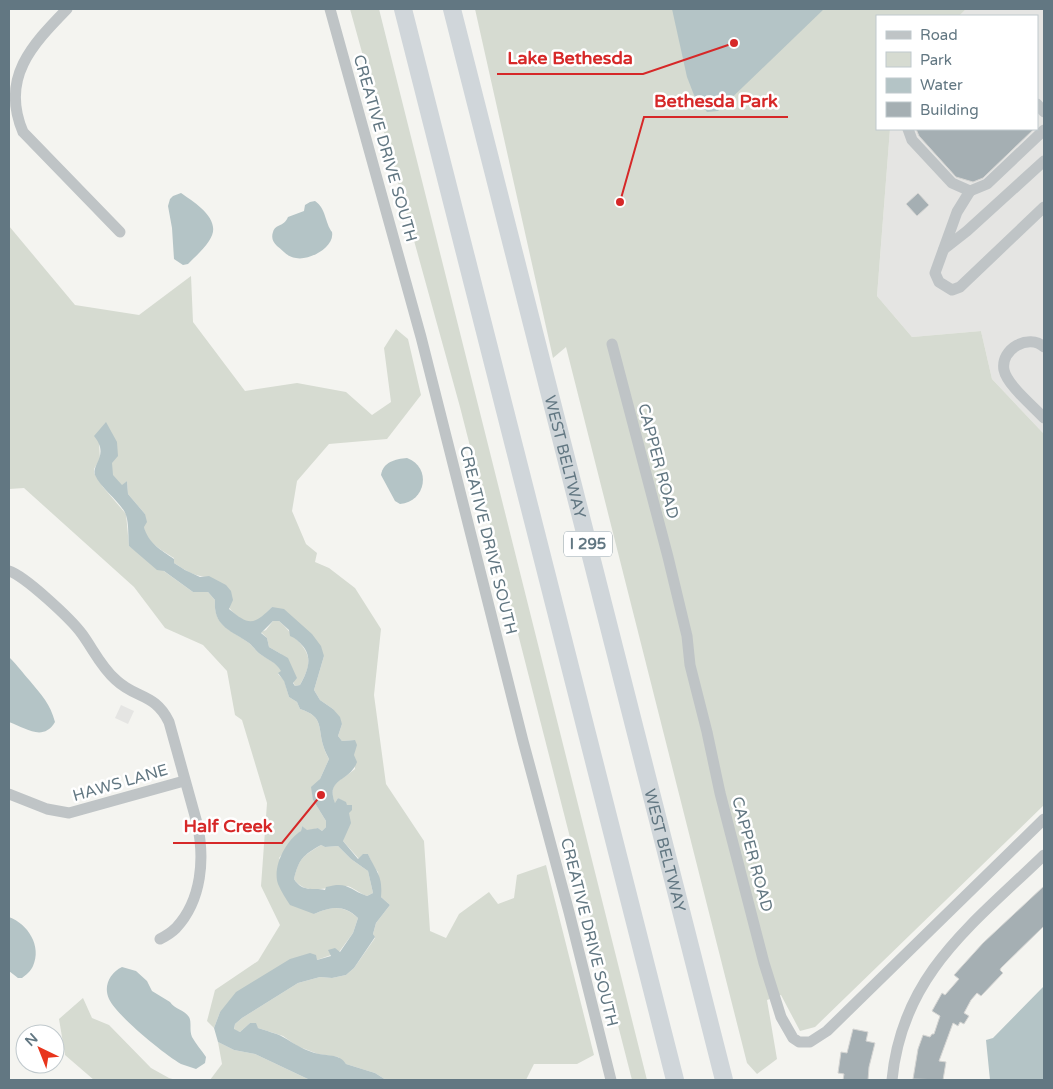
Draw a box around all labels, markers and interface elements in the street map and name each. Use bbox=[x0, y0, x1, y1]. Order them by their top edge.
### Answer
legend bbox=[876, 15, 1038, 130]
text: Road bbox=[920, 26, 958, 44]
callout: Lake Bethesda bbox=[497, 41, 643, 74]
text: Lake Bethesda bbox=[507, 47, 633, 69]
text: Park bbox=[920, 51, 952, 69]
street label: CREATIVE DRIVE SOUTH bbox=[349, 52, 421, 244]
text: Water bbox=[920, 76, 963, 94]
callout: Bethesda Park bbox=[644, 84, 788, 117]
text: Bethesda Park bbox=[654, 90, 778, 112]
text: Building bbox=[920, 101, 979, 119]
street label: WEST BELTWAY bbox=[540, 393, 590, 521]
street label: CAPPER ROAD bbox=[633, 401, 683, 521]
street label: CREATIVE DRIVE SOUTH bbox=[455, 444, 521, 637]
road number: I 295 bbox=[564, 532, 612, 556]
street label: HAWS LANE bbox=[70, 760, 170, 806]
street label: WEST BELTWAY bbox=[639, 787, 690, 914]
street label: CAPPER ROAD bbox=[727, 794, 777, 914]
callout: Half Creek bbox=[173, 810, 282, 843]
text: Half Creek bbox=[184, 815, 273, 837]
street label: CREATIVE DRIVE SOUTH bbox=[556, 836, 622, 1029]
north arrow bbox=[15, 1024, 65, 1074]
text: N bbox=[22, 1030, 41, 1050]

